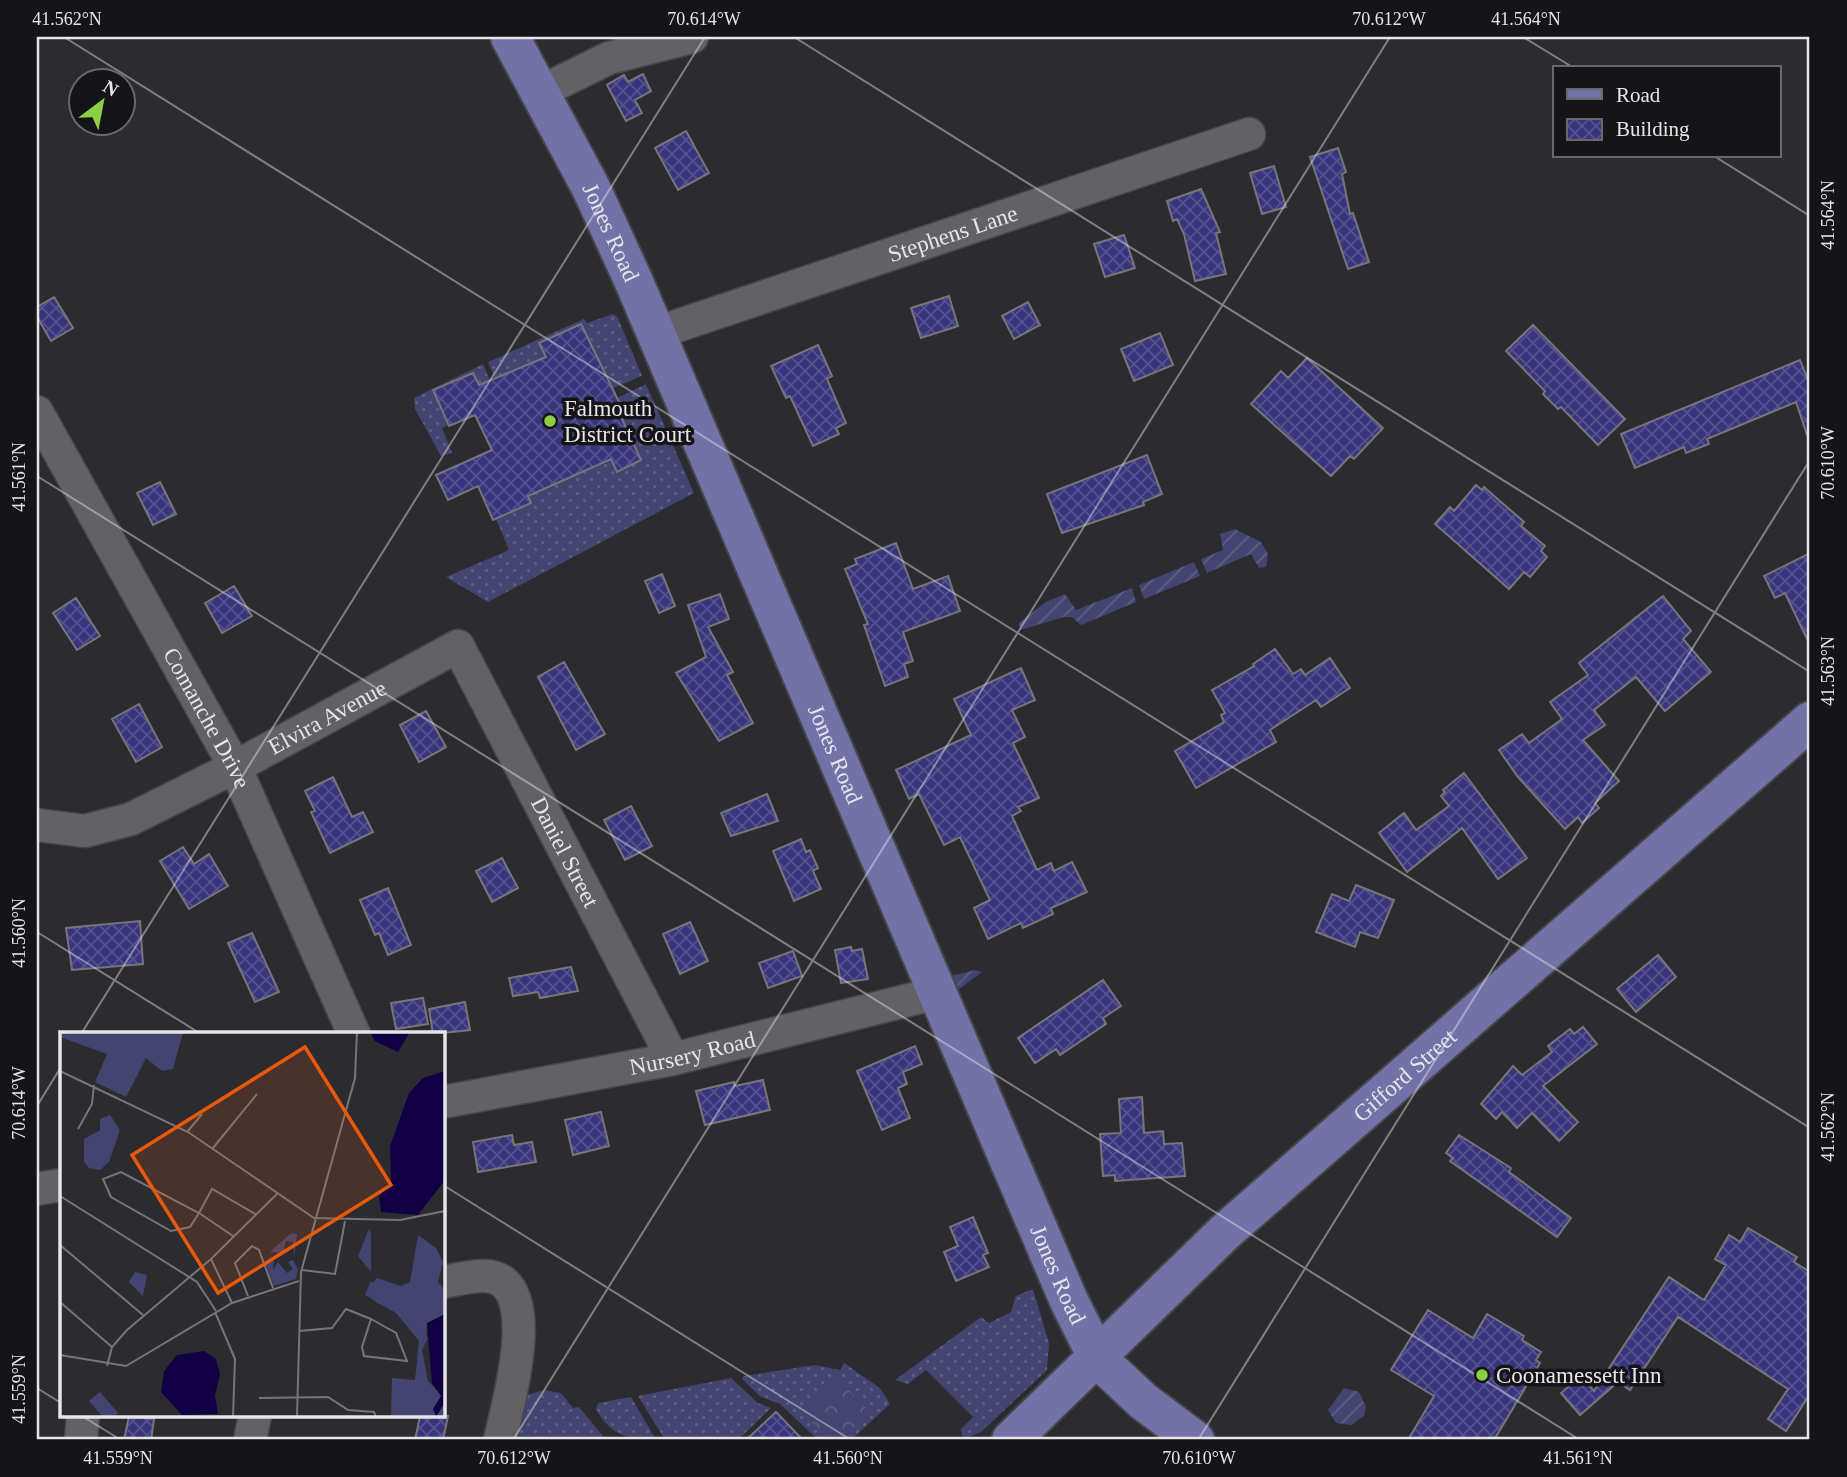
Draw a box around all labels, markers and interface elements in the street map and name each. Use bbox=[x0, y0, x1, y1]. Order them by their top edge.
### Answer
text: 41.562°N bbox=[32, 9, 102, 29]
text: 70.614°W bbox=[667, 9, 741, 29]
text: 70.612°W bbox=[1352, 9, 1426, 29]
text: 41.564°N bbox=[1491, 9, 1561, 29]
north arrow bbox=[66, 66, 136, 136]
legend bbox=[1553, 66, 1780, 158]
text: N bbox=[99, 75, 122, 101]
text: Road bbox=[1616, 83, 1661, 107]
text: Building bbox=[1616, 117, 1690, 141]
street label: Jones Road bbox=[578, 179, 645, 286]
text: 41.564°N bbox=[1818, 180, 1838, 250]
street label: Stephens Lane bbox=[885, 200, 1021, 267]
place label: Falmouth District Court bbox=[564, 396, 692, 447]
marker: Falmouth District Court bbox=[542, 413, 558, 429]
text: 70.610°W bbox=[1818, 426, 1838, 500]
text: 41.561°N bbox=[9, 442, 29, 512]
text: 41.563°N bbox=[1818, 636, 1838, 706]
street label: Comanche Drive bbox=[158, 643, 255, 792]
street label: Elvira Avenue bbox=[264, 675, 390, 759]
street label: Jones Road bbox=[803, 701, 868, 808]
street label: Daniel Street bbox=[526, 793, 604, 912]
text: 41.560°N bbox=[9, 898, 29, 968]
street label: Gifford Street bbox=[1348, 1023, 1462, 1127]
street label: Nursery Road bbox=[627, 1026, 758, 1079]
inset map bbox=[60, 1032, 444, 1418]
text: 70.614°W bbox=[9, 1066, 29, 1140]
text: 41.562°N bbox=[1818, 1092, 1838, 1162]
street label: Jones Road bbox=[1026, 1221, 1091, 1329]
text: 41.559°N bbox=[9, 1354, 29, 1424]
place label: Coonamessett Inn bbox=[1496, 1363, 1662, 1388]
marker: Coonamessett Inn bbox=[1474, 1367, 1490, 1383]
text: 41.559°N bbox=[83, 1448, 153, 1468]
text: 70.612°W bbox=[477, 1448, 551, 1468]
text: 41.560°N bbox=[813, 1448, 883, 1468]
text: 70.610°W bbox=[1162, 1448, 1236, 1468]
text: 41.561°N bbox=[1543, 1448, 1613, 1468]

